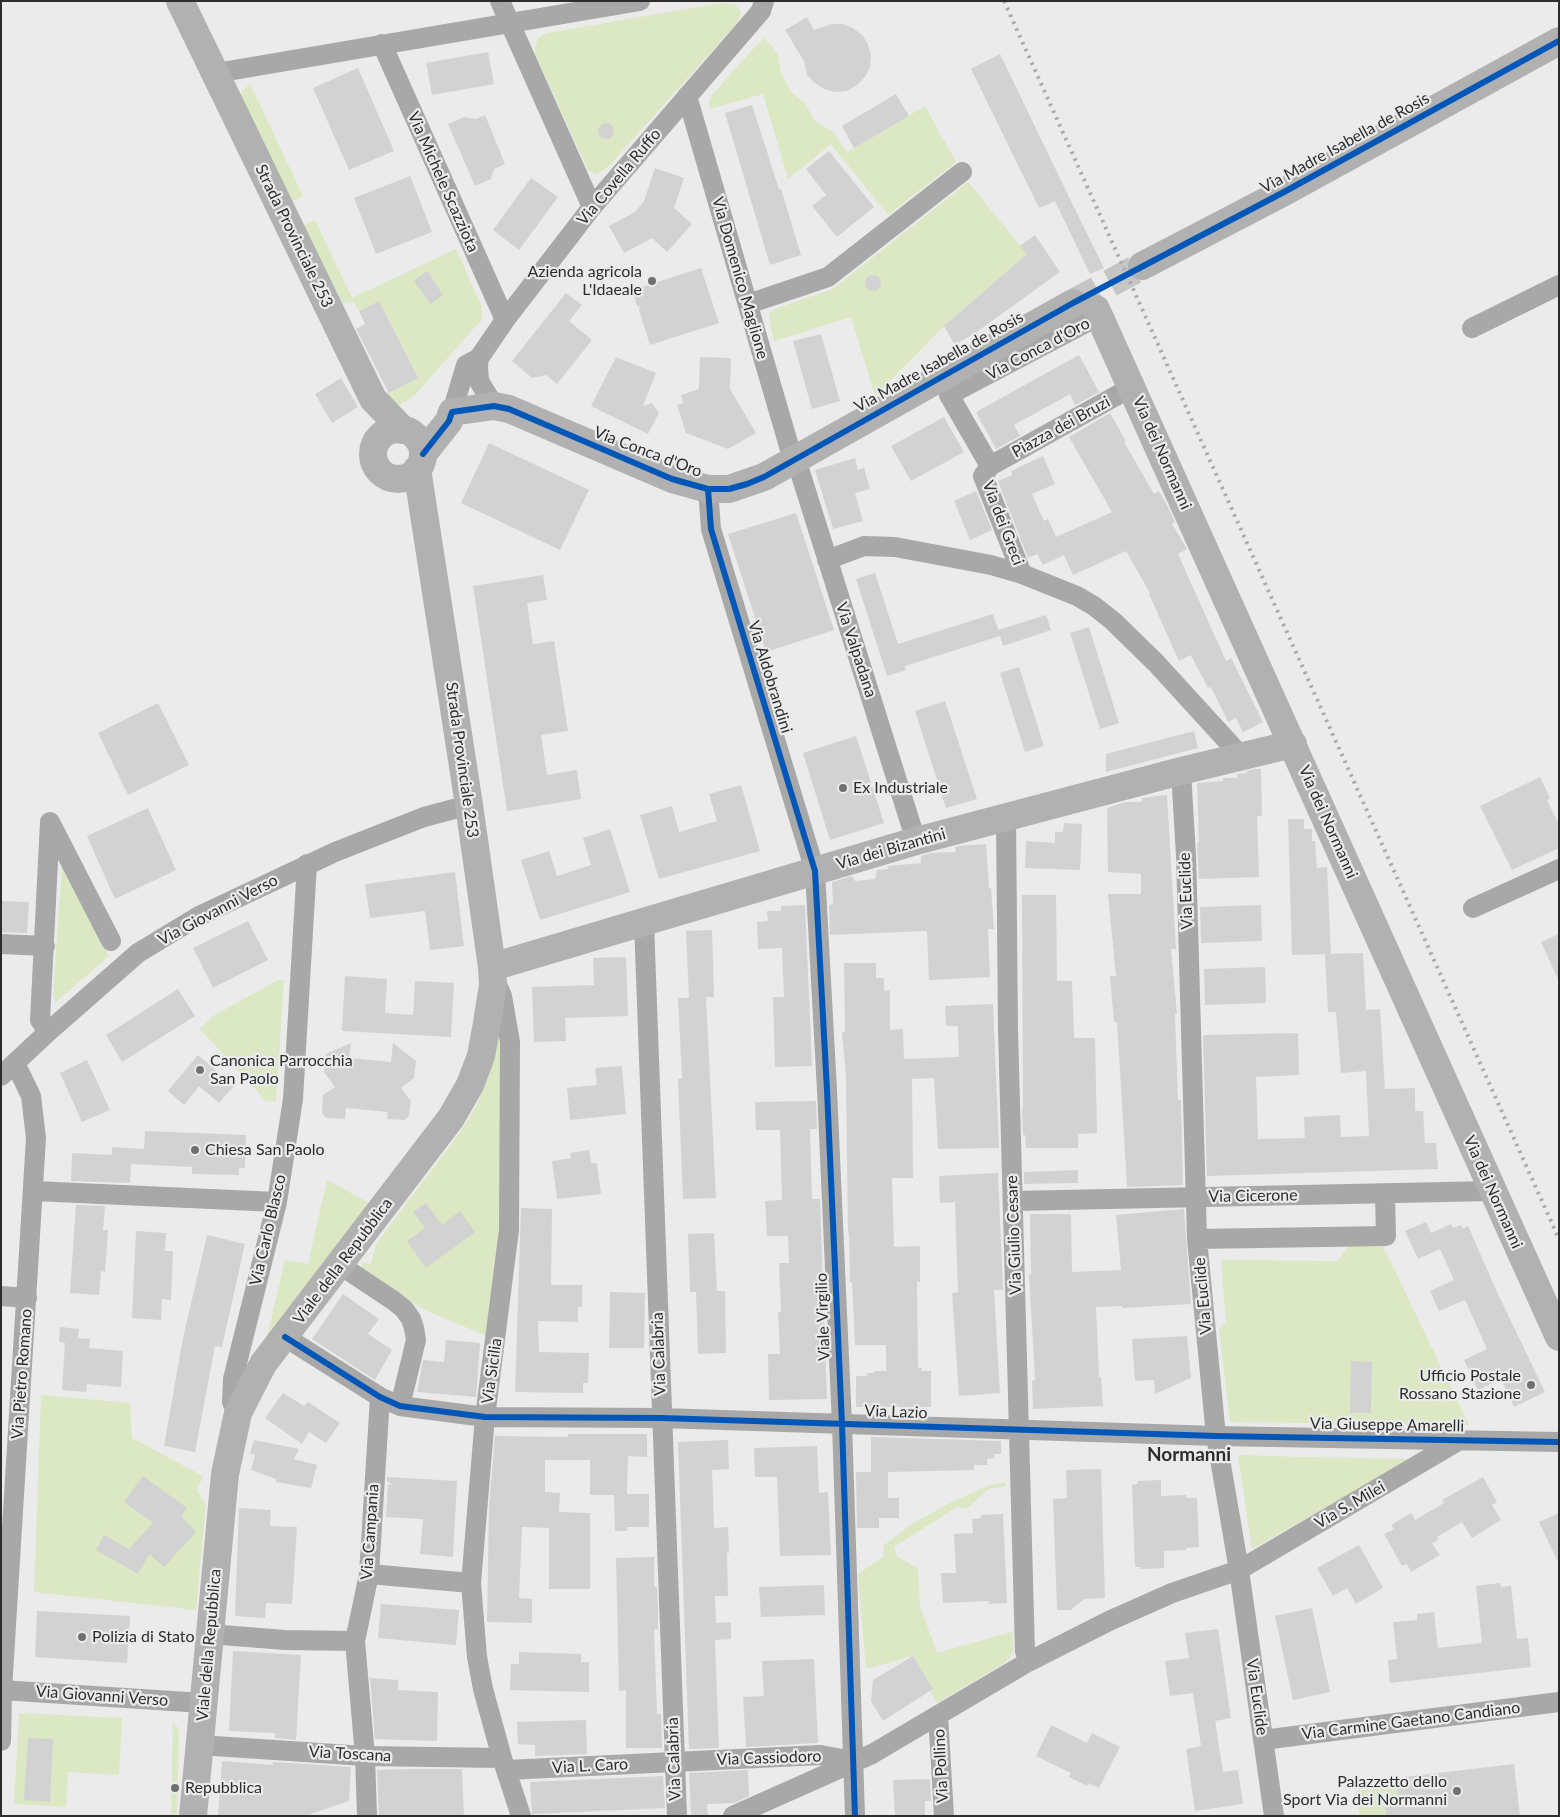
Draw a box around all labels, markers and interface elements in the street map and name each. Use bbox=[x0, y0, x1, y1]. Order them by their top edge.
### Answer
street label: Via Madre Isabella de Rosis bbox=[1257, 89, 1433, 197]
street label: Via Michele Scazziota bbox=[403, 109, 483, 255]
street label: Via Covella Ruffo bbox=[573, 125, 665, 229]
street label: Strada Provinciale 253 bbox=[251, 161, 337, 311]
street label: Via Domenico Maglione bbox=[708, 195, 772, 361]
place label: Azienda agricola L'Idaeale bbox=[527, 262, 642, 300]
marker: Azienda agricola L'Idaeale bbox=[646, 275, 658, 287]
street label: Via Madre Isabella de Rosis bbox=[851, 308, 1027, 416]
street label: Via Conca d'Oro bbox=[983, 314, 1093, 384]
street label: Piazza dei Bruzi bbox=[1009, 392, 1113, 462]
street label: Via dei Normanni bbox=[1128, 393, 1196, 513]
street label: Via Conca d'Oro bbox=[591, 423, 705, 481]
street label: Via dei Greci bbox=[978, 478, 1028, 568]
street label: Via Valpadana bbox=[832, 600, 880, 700]
street label: Via Aldobrandini bbox=[744, 619, 796, 735]
street label: Strada Provinciale 253 bbox=[442, 681, 482, 839]
street label: Via dei Normanni bbox=[1294, 762, 1362, 882]
place label: Ex Industriale bbox=[853, 778, 948, 798]
marker: Ex Industriale bbox=[837, 782, 849, 794]
street label: Via dei Bizantini bbox=[834, 824, 948, 874]
street label: Via Euclide bbox=[1175, 852, 1197, 930]
street label: Via Giovanni Verso bbox=[155, 870, 281, 950]
place label: Canonica Parrocchia San Paolo bbox=[210, 1051, 353, 1089]
marker: Canonica Parrocchia San Paolo bbox=[194, 1064, 206, 1076]
street label: Via dei Normanni bbox=[1459, 1132, 1527, 1252]
place label: Chiesa San Paolo bbox=[205, 1140, 325, 1160]
marker: Chiesa San Paolo bbox=[189, 1144, 201, 1156]
street label: Via Carlo Blasco bbox=[246, 1173, 290, 1287]
street label: Via Giulio Cesare bbox=[1002, 1175, 1026, 1295]
street label: Via Cicerone bbox=[1208, 1186, 1298, 1206]
street label: Viale della Repubblica bbox=[289, 1194, 397, 1328]
street label: Via Euclide bbox=[1190, 1257, 1216, 1335]
street label: Viale Virgilio bbox=[812, 1273, 834, 1361]
street label: Via Pietro Romano bbox=[8, 1308, 36, 1440]
street label: Via Calabria bbox=[648, 1312, 670, 1396]
street label: Via Sicilia bbox=[478, 1337, 506, 1405]
place label: Ufficio Postale Rossano Stazione bbox=[1399, 1366, 1521, 1404]
marker: Ufficio Postale Rossano Stazione bbox=[1525, 1379, 1537, 1391]
street label: Via Lazio bbox=[864, 1401, 928, 1423]
street label: Via Giuseppe Amarelli bbox=[1310, 1414, 1464, 1436]
district label: Normanni bbox=[1147, 1444, 1231, 1466]
street label: Via S. Milei bbox=[1311, 1477, 1389, 1533]
street label: Via Campania bbox=[357, 1483, 383, 1581]
street label: Viale della Repubblica bbox=[193, 1568, 225, 1722]
place label: Polizia di Stato bbox=[92, 1627, 195, 1647]
marker: Polizia di Stato bbox=[76, 1631, 88, 1643]
street label: Via Euclide bbox=[1242, 1657, 1272, 1737]
street label: Via Giovanni Verso bbox=[35, 1682, 169, 1710]
street label: Via Carmine Gaetano Candiano bbox=[1301, 1698, 1521, 1744]
street label: Via Calabria bbox=[663, 1717, 685, 1801]
street label: Via Pollino bbox=[929, 1728, 953, 1804]
street label: Via Toscana bbox=[308, 1742, 392, 1766]
street label: Via Cassiodoro bbox=[716, 1747, 822, 1769]
street label: Via L. Caro bbox=[552, 1754, 628, 1778]
place label: Palazzetto dello Sport Via dei Normanni bbox=[1283, 1772, 1447, 1810]
place label: Repubblica bbox=[185, 1778, 262, 1798]
marker: Repubblica bbox=[169, 1782, 181, 1794]
marker: Palazzetto dello Sport Via dei Normanni bbox=[1451, 1785, 1463, 1797]

